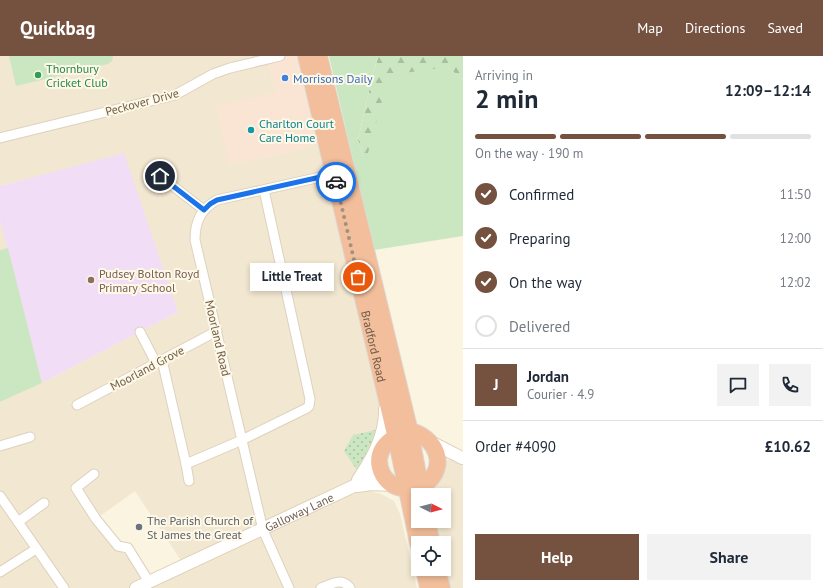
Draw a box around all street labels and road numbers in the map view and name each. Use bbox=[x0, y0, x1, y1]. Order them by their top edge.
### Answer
street label: Peckover Drive bbox=[104, 85, 180, 119]
street label: Moorland Road bbox=[202, 299, 234, 377]
street label: Bradford Road bbox=[359, 309, 390, 383]
street label: Moorland Grove bbox=[107, 342, 187, 394]
street label: Galloway Lane bbox=[262, 489, 336, 534]

